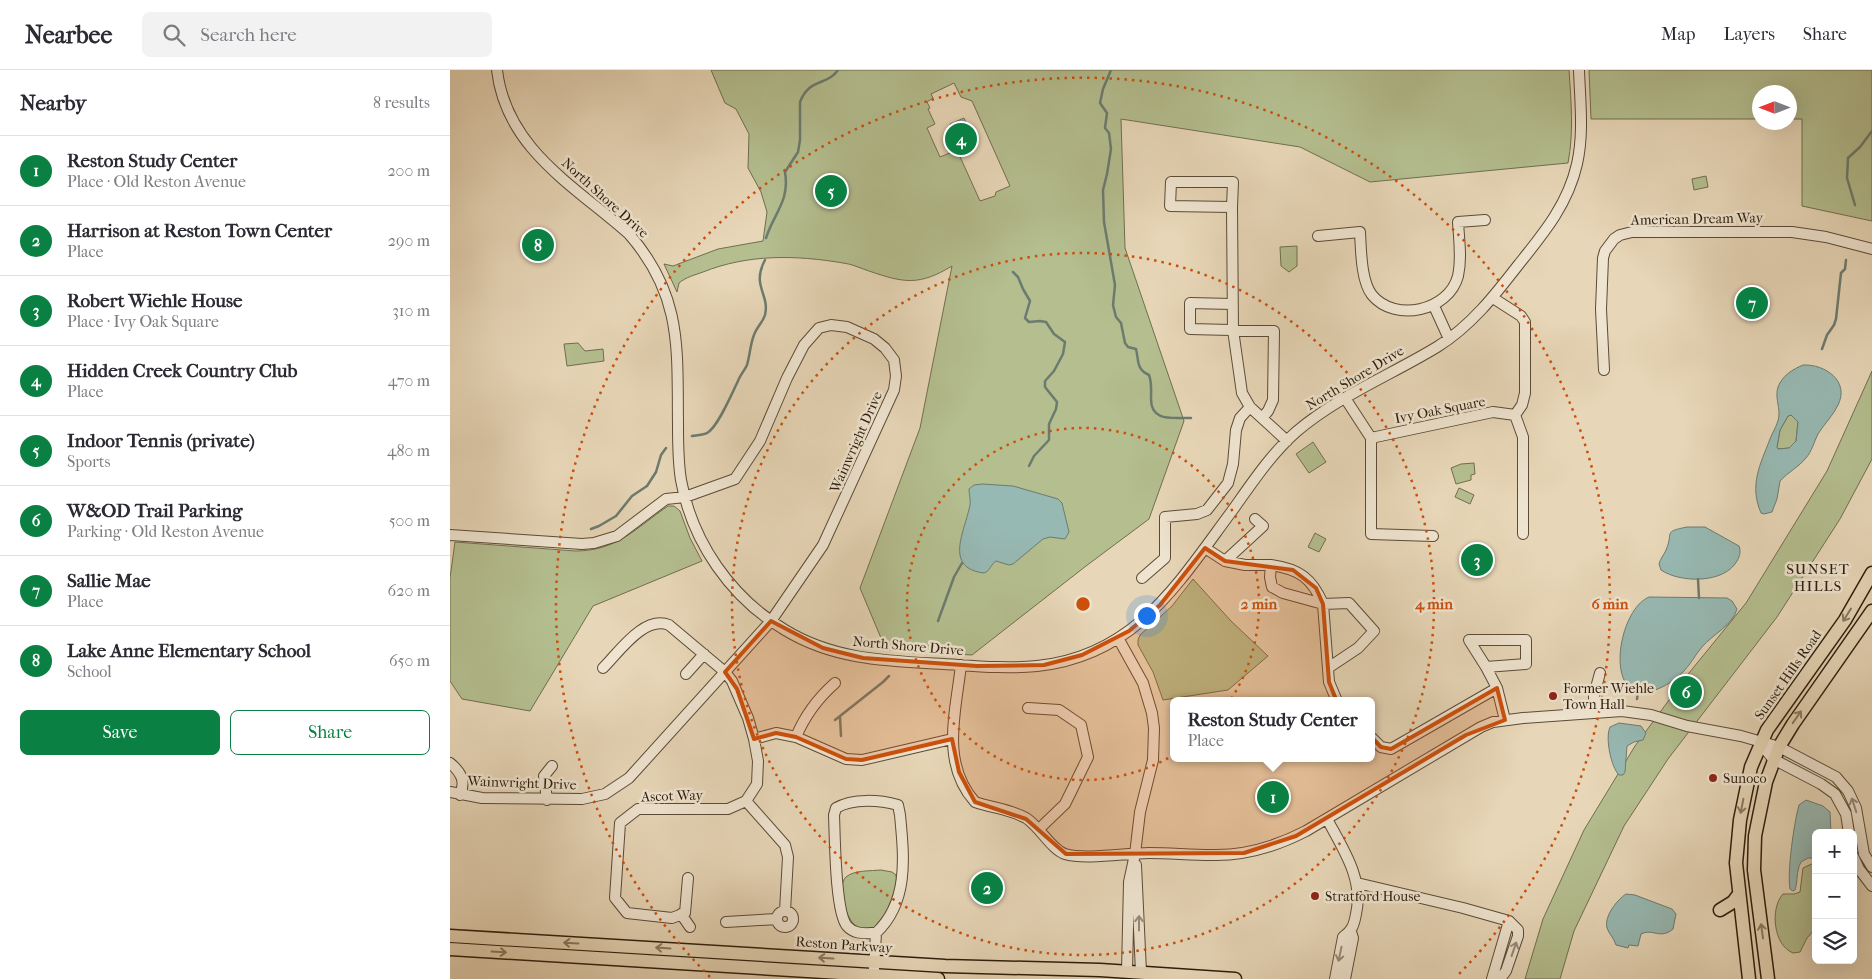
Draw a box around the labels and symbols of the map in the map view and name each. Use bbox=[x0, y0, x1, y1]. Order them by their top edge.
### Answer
north arrow bbox=[1752, 85, 1797, 130]
pin: 4 bbox=[945, 120, 977, 158]
street label: North Shore Drive bbox=[558, 154, 652, 242]
pin: 5 bbox=[815, 172, 847, 210]
street label: American Dream Way bbox=[1630, 209, 1764, 229]
pin: 8 bbox=[522, 226, 554, 264]
pin: 7 bbox=[1736, 284, 1768, 322]
street label: North Shore Drive bbox=[1303, 342, 1407, 414]
street label: Wainwright Drive bbox=[826, 389, 886, 496]
street label: Ivy Oak Square bbox=[1393, 393, 1487, 427]
pin: 3 bbox=[1461, 541, 1493, 579]
district label: SUNSET HILLS bbox=[1786, 560, 1850, 595]
centre of rings bbox=[1074, 595, 1092, 613]
text: 2 min bbox=[1241, 595, 1278, 613]
text: 4 min bbox=[1414, 595, 1453, 613]
text: 6 min bbox=[1592, 595, 1629, 613]
your location bbox=[1134, 603, 1160, 629]
one-way arrow bbox=[1842, 608, 1852, 622]
street label: Sunset Hills Road bbox=[1751, 627, 1825, 723]
street label: North Shore Drive bbox=[852, 633, 964, 659]
pin: 6 bbox=[1670, 673, 1702, 711]
place label: Former Wiehle Town Hall bbox=[1563, 680, 1654, 713]
marker: Former Wiehle Town Hall bbox=[1547, 690, 1559, 702]
one-way arrow bbox=[1792, 710, 1802, 724]
place label: Sunoco bbox=[1723, 770, 1767, 787]
marker: Sunoco bbox=[1707, 772, 1719, 784]
street label: Wainwright Drive bbox=[466, 773, 577, 793]
pin: 1 bbox=[1257, 778, 1289, 816]
street label: Ascot Way bbox=[640, 786, 704, 806]
one-way arrow bbox=[1849, 797, 1858, 813]
one-way arrow bbox=[1737, 798, 1747, 814]
pin: 2 bbox=[971, 869, 1003, 907]
place label: Stratford House bbox=[1325, 888, 1420, 905]
marker: Stratford House bbox=[1309, 890, 1321, 902]
one-way arrow bbox=[1134, 916, 1144, 932]
one-way arrow bbox=[1756, 923, 1766, 939]
street label: Reston Parkway bbox=[795, 933, 894, 957]
one-way arrow bbox=[564, 938, 580, 947]
one-way arrow bbox=[1510, 942, 1519, 958]
one-way arrow bbox=[656, 944, 672, 953]
one-way arrow bbox=[1335, 945, 1344, 961]
one-way arrow bbox=[490, 947, 506, 956]
one-way arrow bbox=[818, 954, 834, 963]

